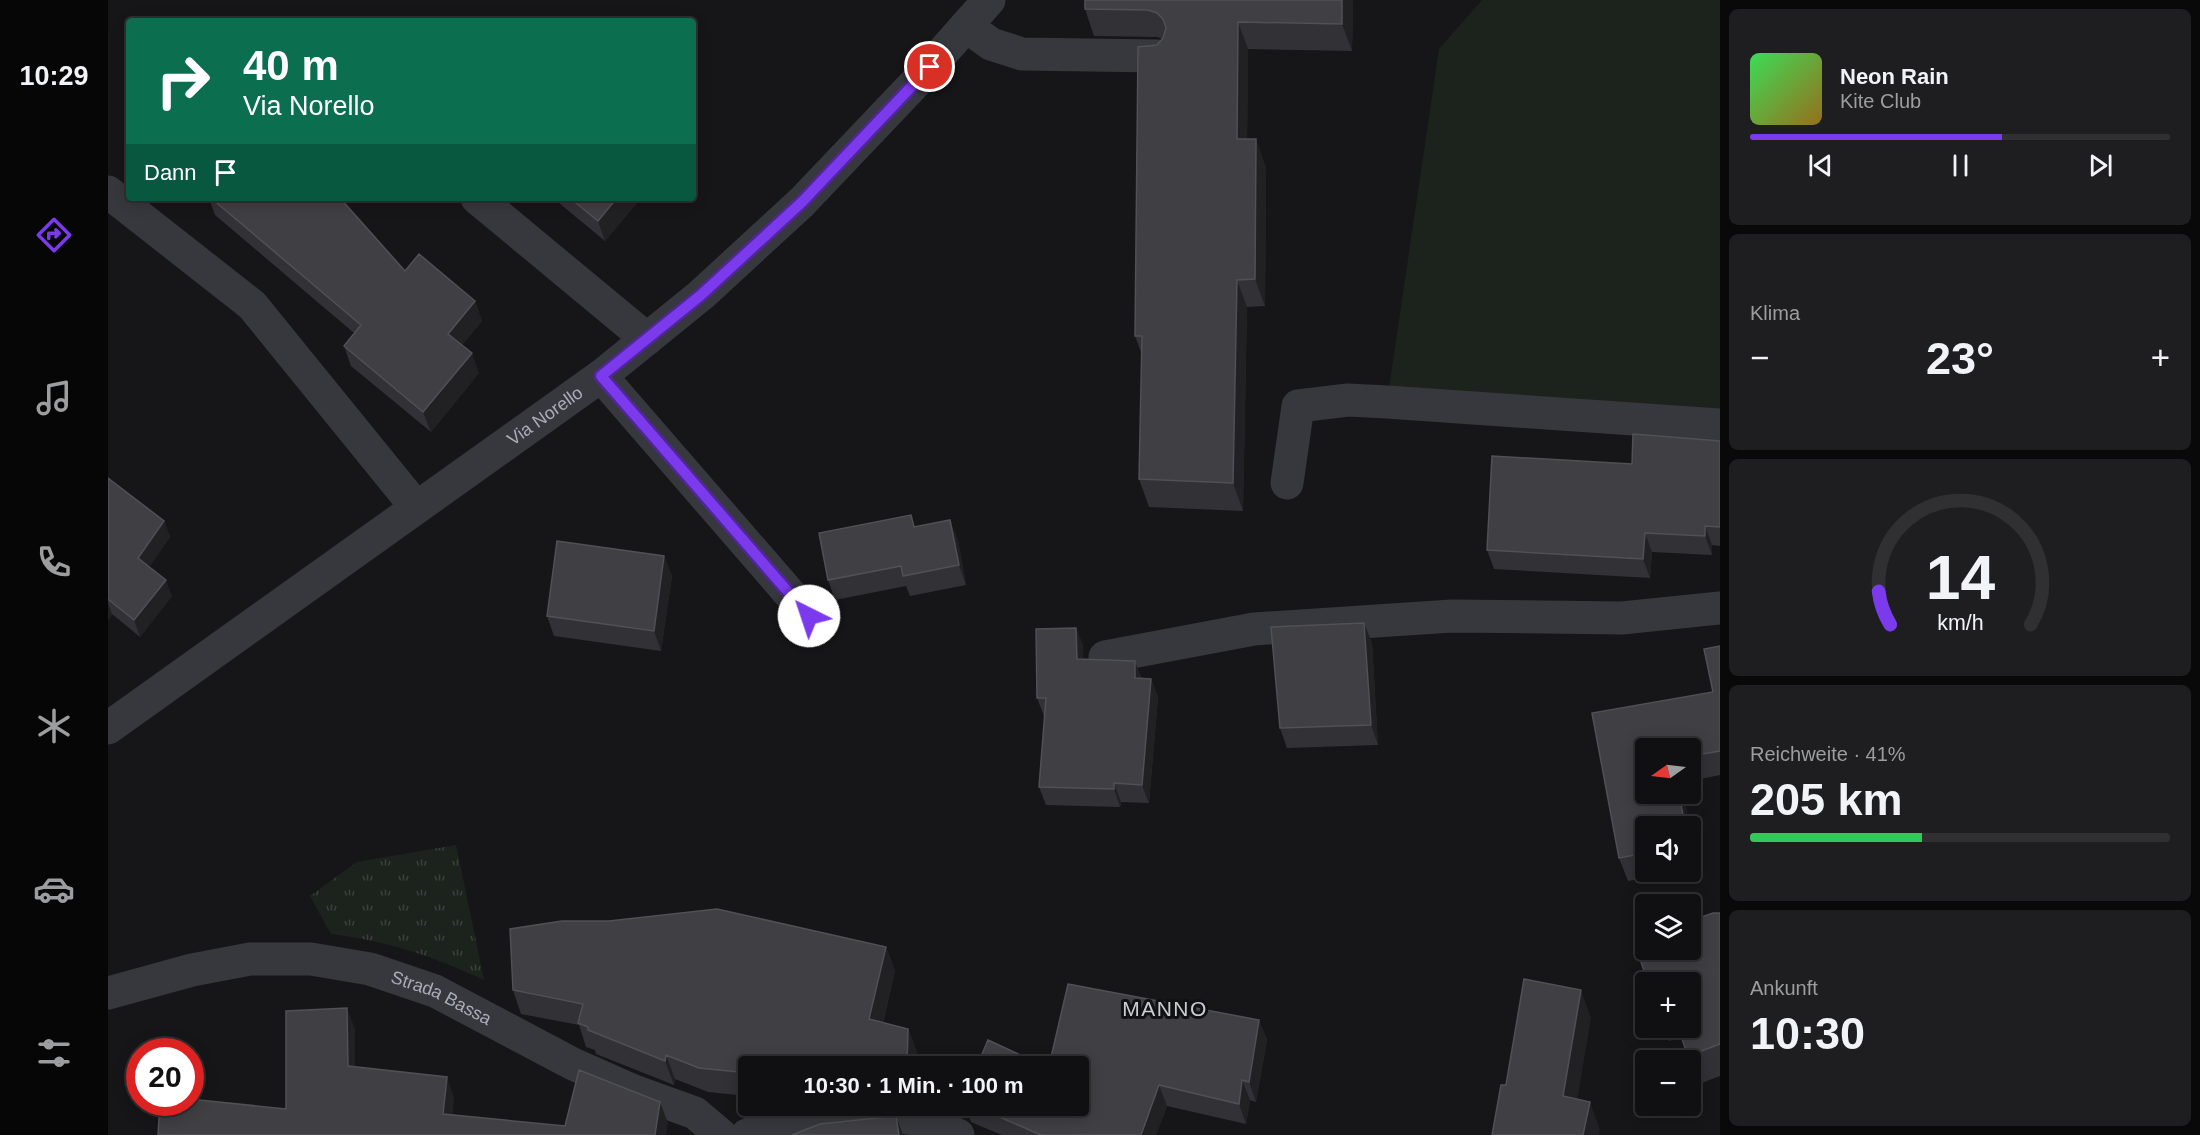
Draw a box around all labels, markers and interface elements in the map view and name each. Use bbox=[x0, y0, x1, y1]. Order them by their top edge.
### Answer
pin bbox=[904, 41, 955, 92]
icon: right bbox=[144, 42, 222, 120]
text: 40 m bbox=[243, 42, 339, 89]
icon: arrive bbox=[913, 50, 946, 83]
text: 10:29 bbox=[19, 61, 89, 91]
text: Neon Rain bbox=[1840, 64, 1949, 89]
text: Kite Club bbox=[1840, 90, 1921, 112]
text: Via Norello bbox=[243, 91, 375, 121]
icon: previous bbox=[1804, 149, 1837, 182]
icon: pause bbox=[1944, 149, 1977, 182]
icon: next bbox=[2084, 149, 2117, 182]
icon: arrive bbox=[209, 156, 242, 189]
text: Dann bbox=[144, 160, 197, 185]
icon: directions bbox=[33, 214, 75, 256]
text: Klima bbox=[1750, 302, 1800, 324]
text: 23° bbox=[1926, 333, 1994, 384]
text: − bbox=[1750, 339, 1769, 376]
text: + bbox=[2151, 339, 2170, 376]
icon: music bbox=[33, 377, 75, 419]
street label: Via Norello bbox=[504, 382, 587, 450]
icon: phone bbox=[33, 541, 75, 583]
text: 14 bbox=[1925, 543, 1995, 612]
position arrow bbox=[777, 584, 841, 648]
text: km/h bbox=[1937, 611, 1983, 635]
icon: climate bbox=[33, 705, 75, 747]
north arrow bbox=[1635, 738, 1701, 804]
map controls bbox=[1635, 738, 1701, 1116]
text: Reichweite · 41% bbox=[1750, 743, 1906, 765]
text: 205 km bbox=[1750, 774, 1903, 825]
button: sound bbox=[1635, 816, 1701, 882]
icon: car bbox=[33, 868, 75, 910]
button: layers bbox=[1635, 894, 1701, 960]
street label: Strada Bassa bbox=[389, 967, 496, 1030]
button: + bbox=[1635, 972, 1701, 1038]
text: Ankunft bbox=[1750, 977, 1818, 999]
district label: MANNO bbox=[1122, 997, 1208, 1020]
text: 10:30 bbox=[1750, 1008, 1865, 1059]
icon: filters bbox=[33, 1032, 75, 1074]
speed limit sign: 20 bbox=[126, 1038, 204, 1116]
button: − bbox=[1635, 1050, 1701, 1116]
text: 10:30 · 1 Min. · 100 m bbox=[803, 1073, 1024, 1098]

